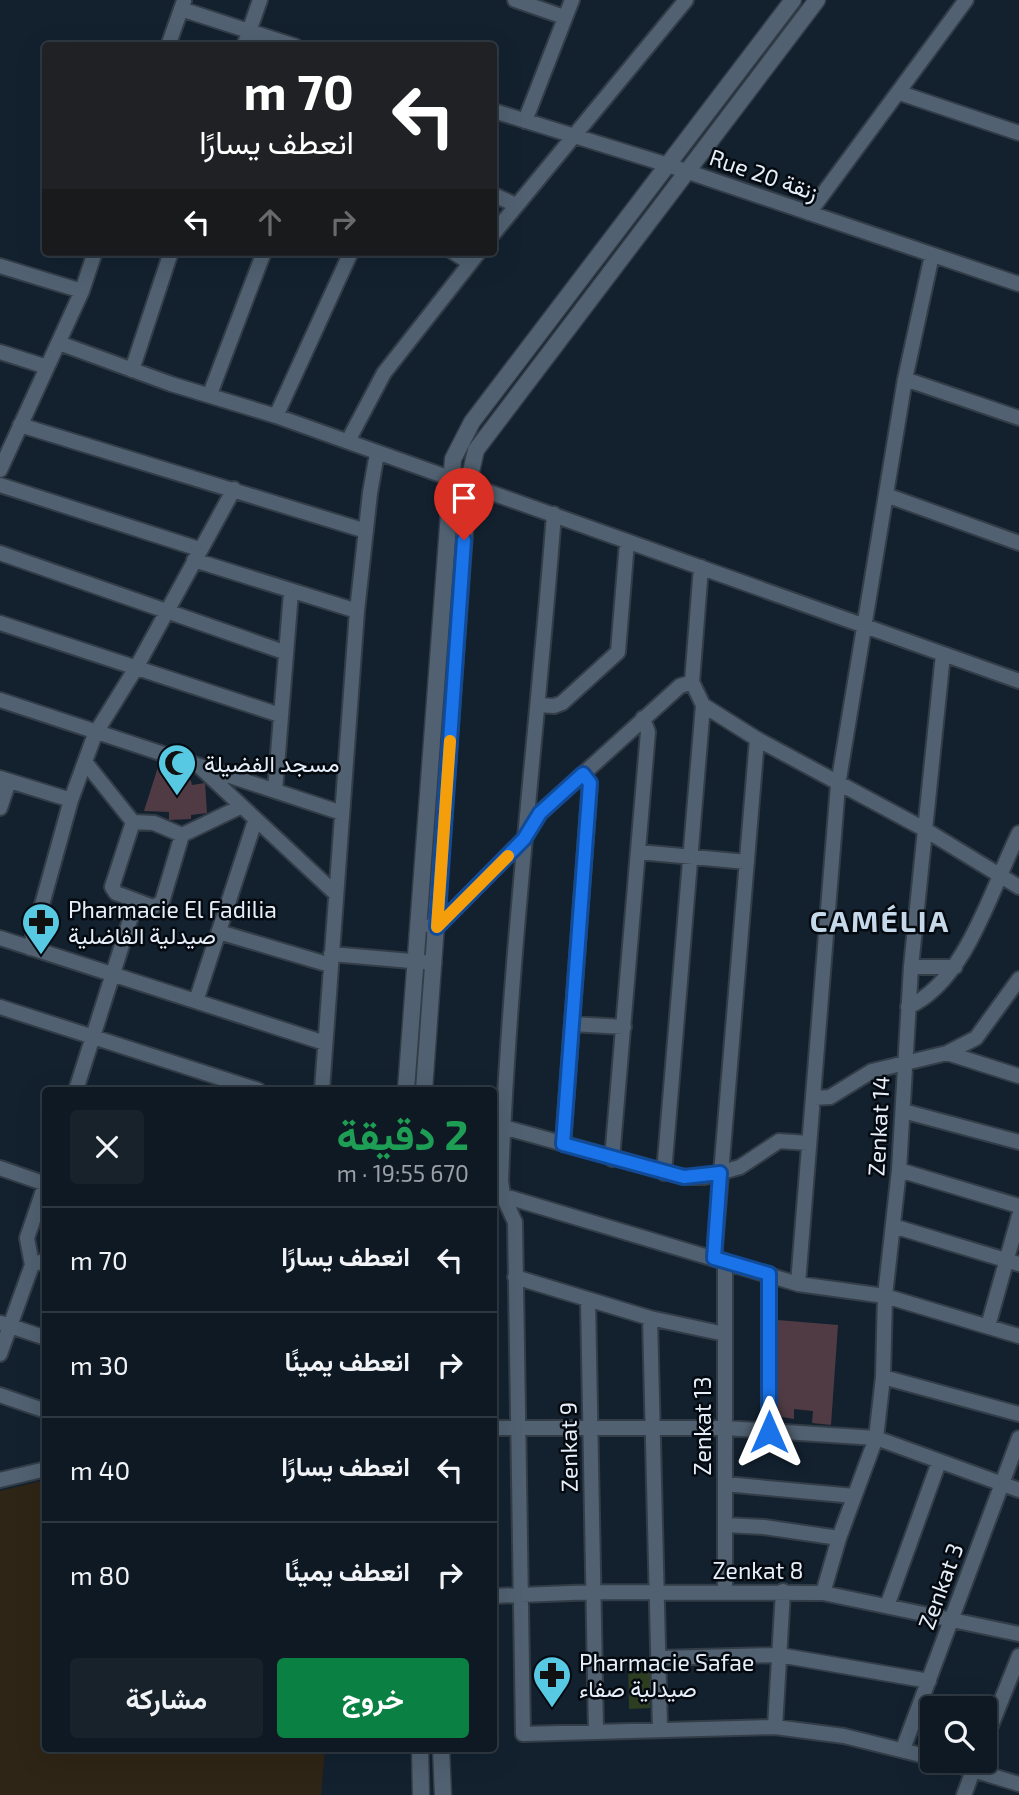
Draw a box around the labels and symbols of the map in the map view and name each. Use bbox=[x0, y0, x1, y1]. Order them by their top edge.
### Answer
street label: Rue 20 زنقة bbox=[705, 142, 822, 208]
pin bbox=[434, 468, 494, 540]
mosque icon: مسجد الفضيلة bbox=[156, 742, 198, 797]
place label: مسجد الفضيلة bbox=[204, 749, 339, 777]
place label: Pharmacie El Fadilia صيدلية الفاضلية bbox=[68, 895, 277, 949]
pharmacy icon: Pharmacie El Fadilia صيدلية الفاضلية bbox=[20, 901, 62, 956]
district label: CAMÉLIA bbox=[810, 902, 950, 938]
street label: Zenkat 14 bbox=[861, 1075, 895, 1177]
street label: Zenkat 13 bbox=[688, 1377, 716, 1475]
position arrow bbox=[732, 1395, 806, 1469]
street label: Zenkat 9 bbox=[553, 1402, 583, 1492]
street label: Zenkat 3 bbox=[911, 1539, 969, 1633]
street label: Zenkat 8 bbox=[713, 1556, 803, 1584]
place label: Pharmacie Safae صيدلية صفاء bbox=[579, 1648, 754, 1702]
pharmacy icon: Pharmacie Safae صيدلية صفاء bbox=[531, 1654, 573, 1709]

